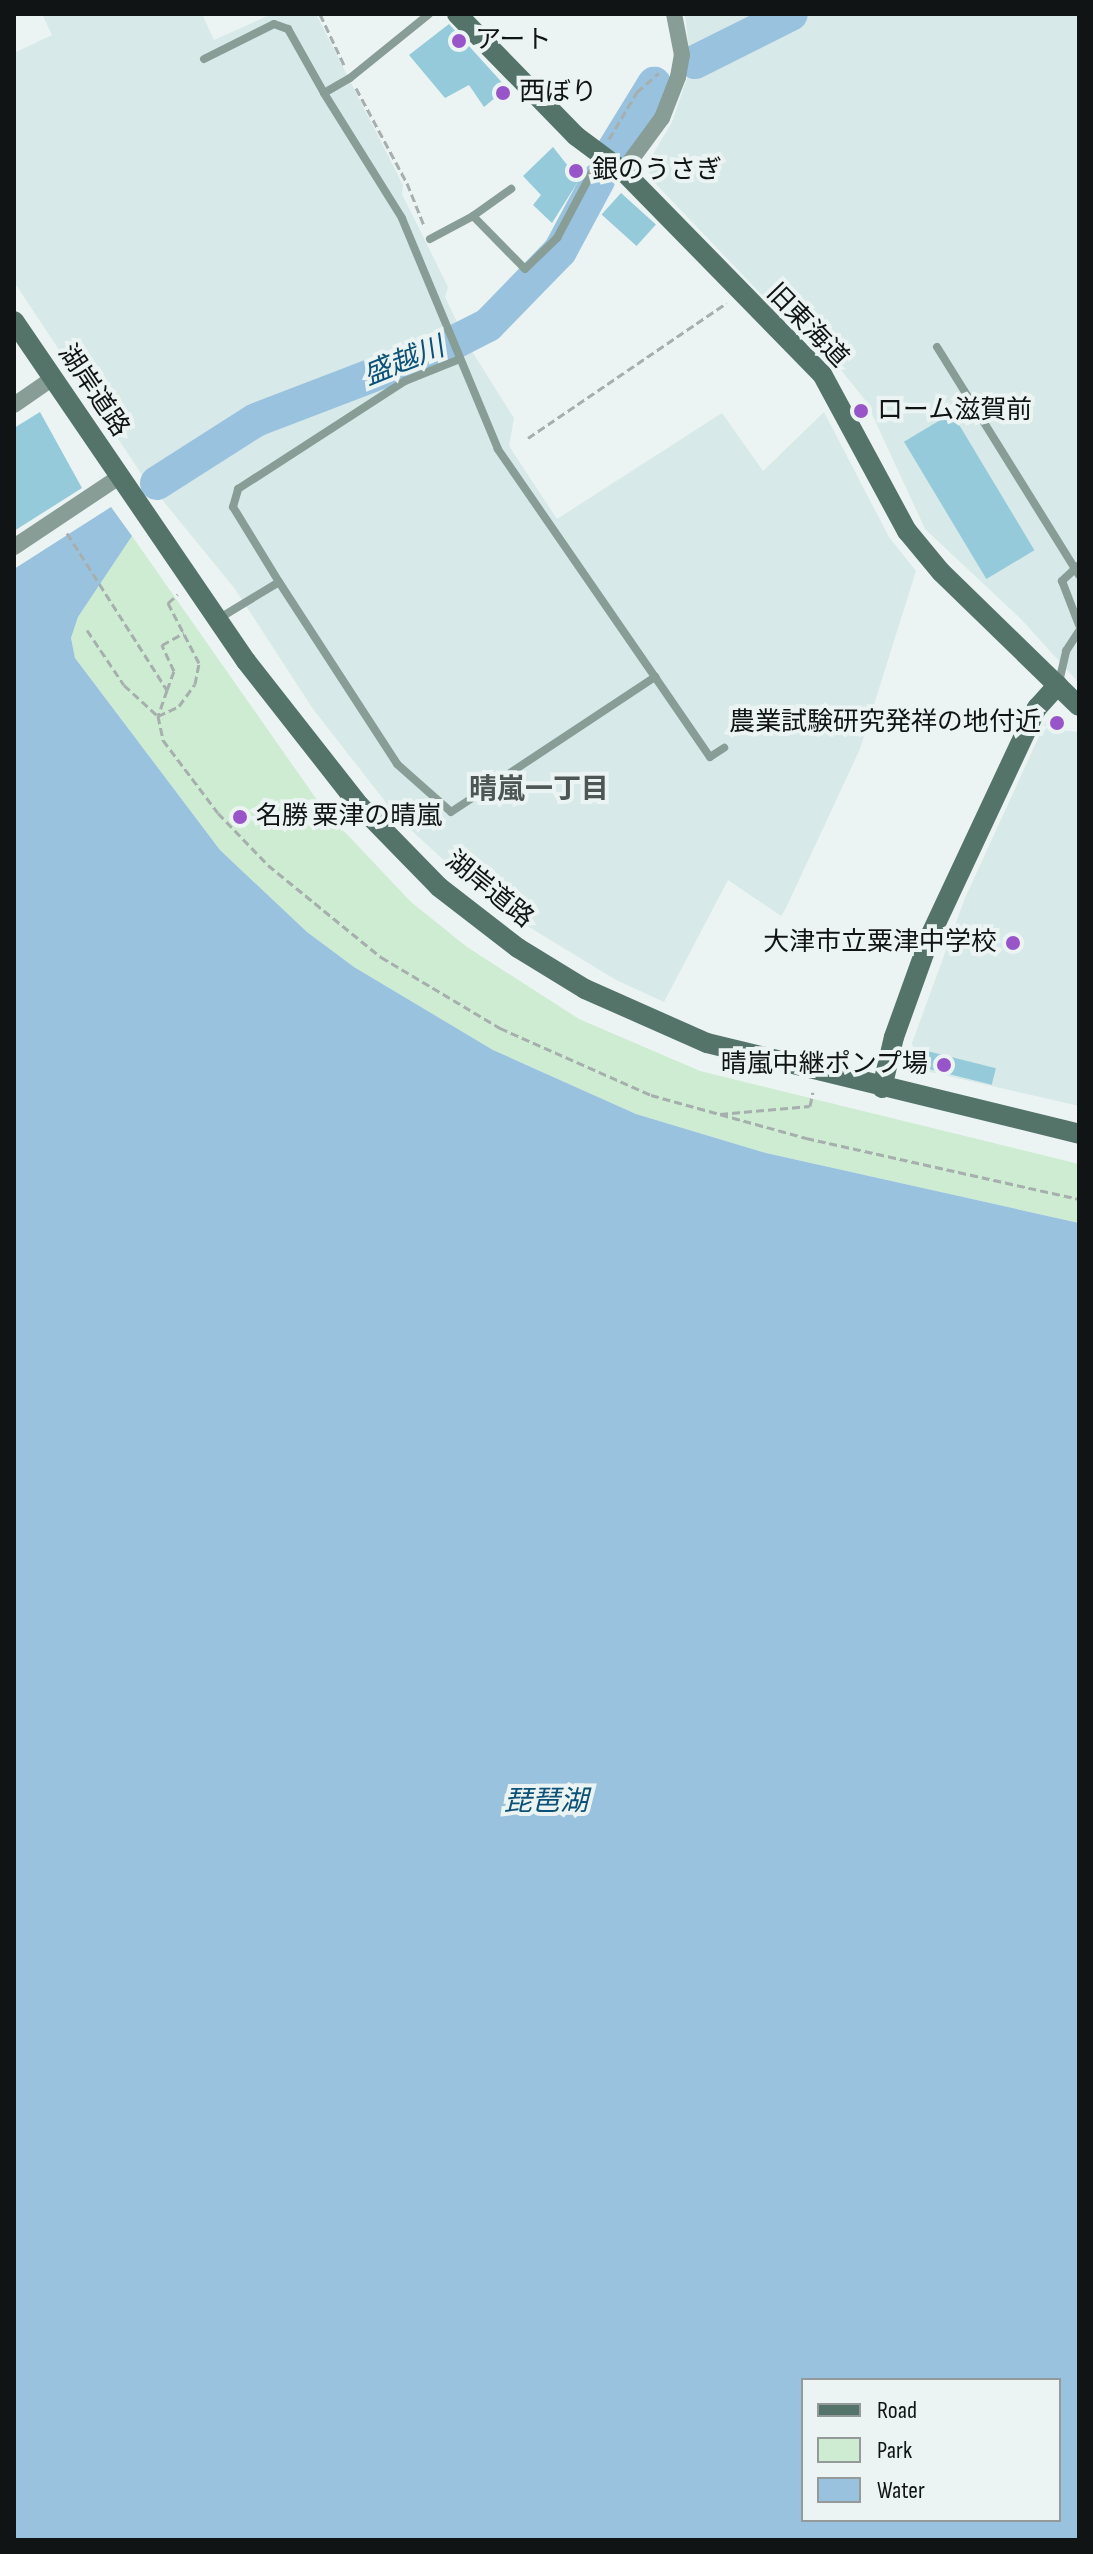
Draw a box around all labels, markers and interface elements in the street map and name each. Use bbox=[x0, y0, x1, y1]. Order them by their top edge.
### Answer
place label: アート bbox=[475, 25, 551, 57]
marker: アート bbox=[450, 32, 468, 50]
place label: 西ぼり bbox=[519, 77, 597, 109]
marker: 西ぼり bbox=[494, 84, 512, 102]
place label: 銀のうさぎ bbox=[592, 155, 722, 187]
marker: 銀のうさぎ bbox=[567, 162, 585, 180]
street label: 旧東海道 bbox=[760, 278, 854, 374]
water label: 盛越川 bbox=[359, 331, 449, 393]
street label: 湖岸道路 bbox=[51, 339, 135, 443]
place label: ローム滋賀前 bbox=[877, 395, 1033, 427]
marker: ローム滋賀前 bbox=[852, 402, 870, 420]
place label: 農業試験研究発祥の地付近 bbox=[729, 707, 1041, 739]
marker: 農業試験研究発祥の地付近 bbox=[1048, 714, 1066, 732]
district label: 晴嵐一丁目 bbox=[469, 773, 609, 807]
place label: 名勝 粟津の晴嵐 bbox=[256, 801, 442, 833]
marker: 名勝 粟津の晴嵐 bbox=[231, 808, 249, 826]
street label: 湖岸道路 bbox=[439, 845, 539, 935]
place label: 大津市立粟津中学校 bbox=[763, 927, 997, 959]
marker: 大津市立粟津中学校 bbox=[1004, 934, 1022, 952]
place label: 晴嵐中継ポンプ場 bbox=[720, 1049, 928, 1081]
marker: 晴嵐中継ポンプ場 bbox=[935, 1056, 953, 1074]
water label: 琵琶湖 bbox=[504, 1785, 588, 1819]
legend bbox=[801, 2378, 1061, 2522]
text: Road bbox=[877, 2396, 917, 2425]
text: Park bbox=[877, 2436, 912, 2465]
text: Water bbox=[877, 2476, 925, 2505]

